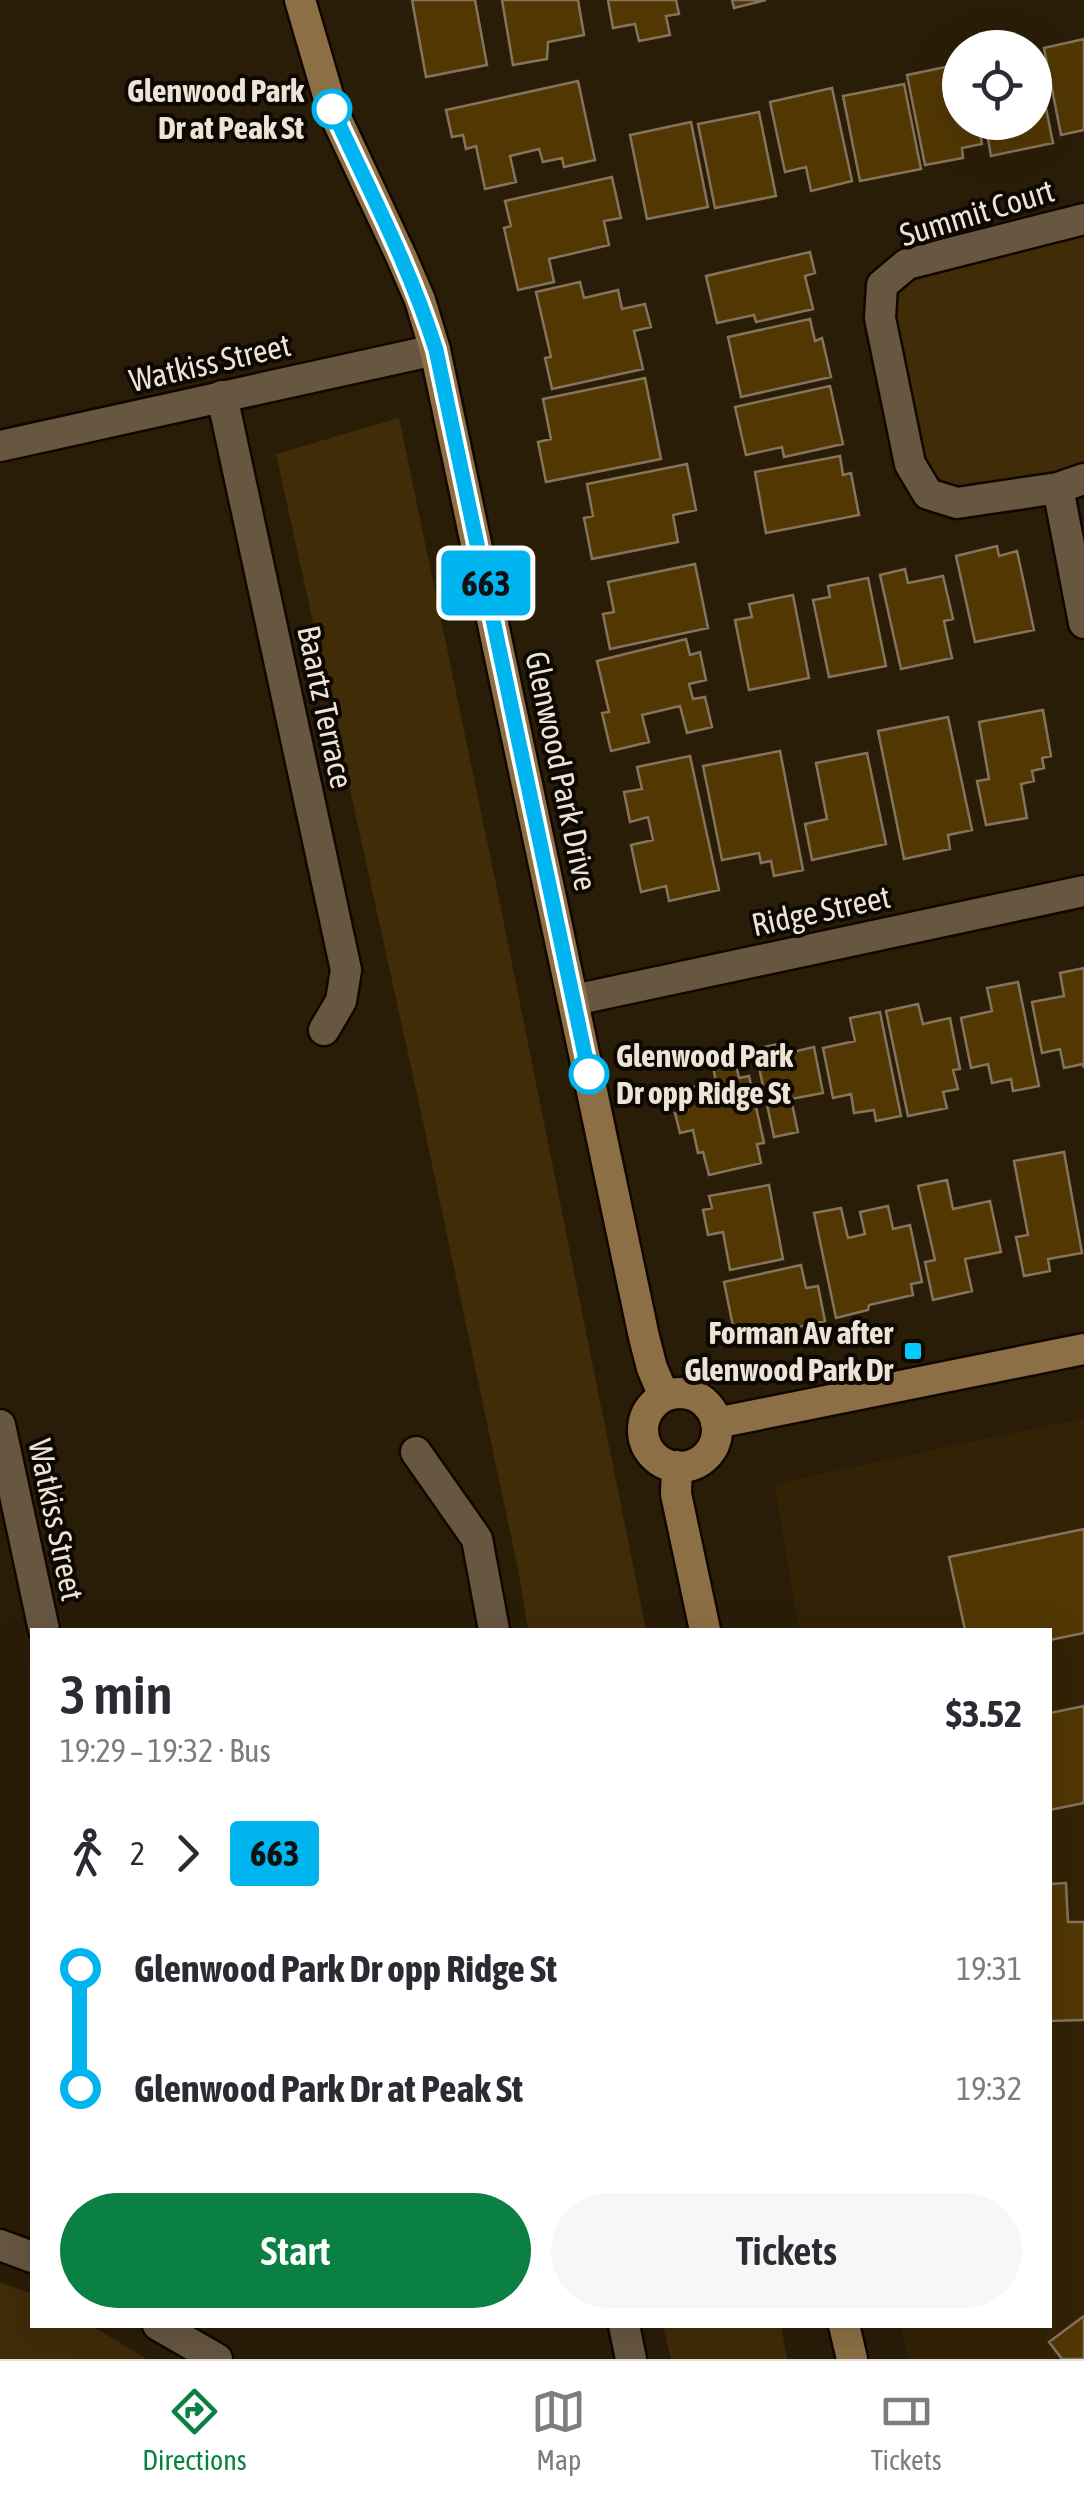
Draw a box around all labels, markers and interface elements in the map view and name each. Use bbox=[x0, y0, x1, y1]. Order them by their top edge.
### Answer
map controls bbox=[942, 30, 1052, 140]
button: locate bbox=[942, 30, 1052, 140]
place label: Glenwood Park Dr at Peak St bbox=[127, 72, 305, 146]
marker: Glenwood Park Dr at Peak St bbox=[313, 90, 351, 128]
street label: Summit Court bbox=[895, 172, 1058, 253]
street label: Watkiss Street bbox=[126, 326, 294, 399]
line badge: 663 bbox=[428, 550, 544, 616]
text: 663 bbox=[461, 563, 511, 603]
street label: Baartz Terrace bbox=[290, 622, 361, 792]
street label: Glenwood Park Drive bbox=[518, 648, 605, 894]
street label: Ridge Street bbox=[748, 878, 894, 943]
place label: Glenwood Park Dr opp Ridge St bbox=[616, 1037, 794, 1111]
marker: Glenwood Park Dr opp Ridge St bbox=[570, 1055, 608, 1093]
place label: Forman Av after Glenwood Park Dr bbox=[684, 1314, 894, 1388]
marker: Forman Av after Glenwood Park Dr bbox=[902, 1340, 924, 1362]
street label: Watkiss Street bbox=[21, 1436, 92, 1604]
text: 3 min bbox=[60, 1663, 172, 1726]
text: $3.52 bbox=[946, 1692, 1022, 1735]
text: 19:29 – 19:32 · Bus bbox=[60, 1732, 271, 1769]
icon: walk bbox=[60, 1826, 115, 1881]
icon: forward bbox=[160, 1826, 215, 1881]
text: 663 bbox=[250, 1833, 299, 1873]
text: 2 bbox=[130, 1835, 145, 1872]
text: Glenwood Park Dr opp Ridge St bbox=[134, 1947, 557, 1990]
text: 19:31 bbox=[956, 1950, 1022, 1987]
text: Glenwood Park Dr at Peak St bbox=[134, 2067, 523, 2110]
text: 19:32 bbox=[956, 2070, 1022, 2107]
button: Start bbox=[60, 2193, 531, 2308]
button: Tickets bbox=[551, 2193, 1022, 2308]
tab: Directions bbox=[142, 2384, 247, 2476]
tab: Map bbox=[531, 2384, 586, 2476]
tab: Tickets bbox=[871, 2384, 942, 2476]

